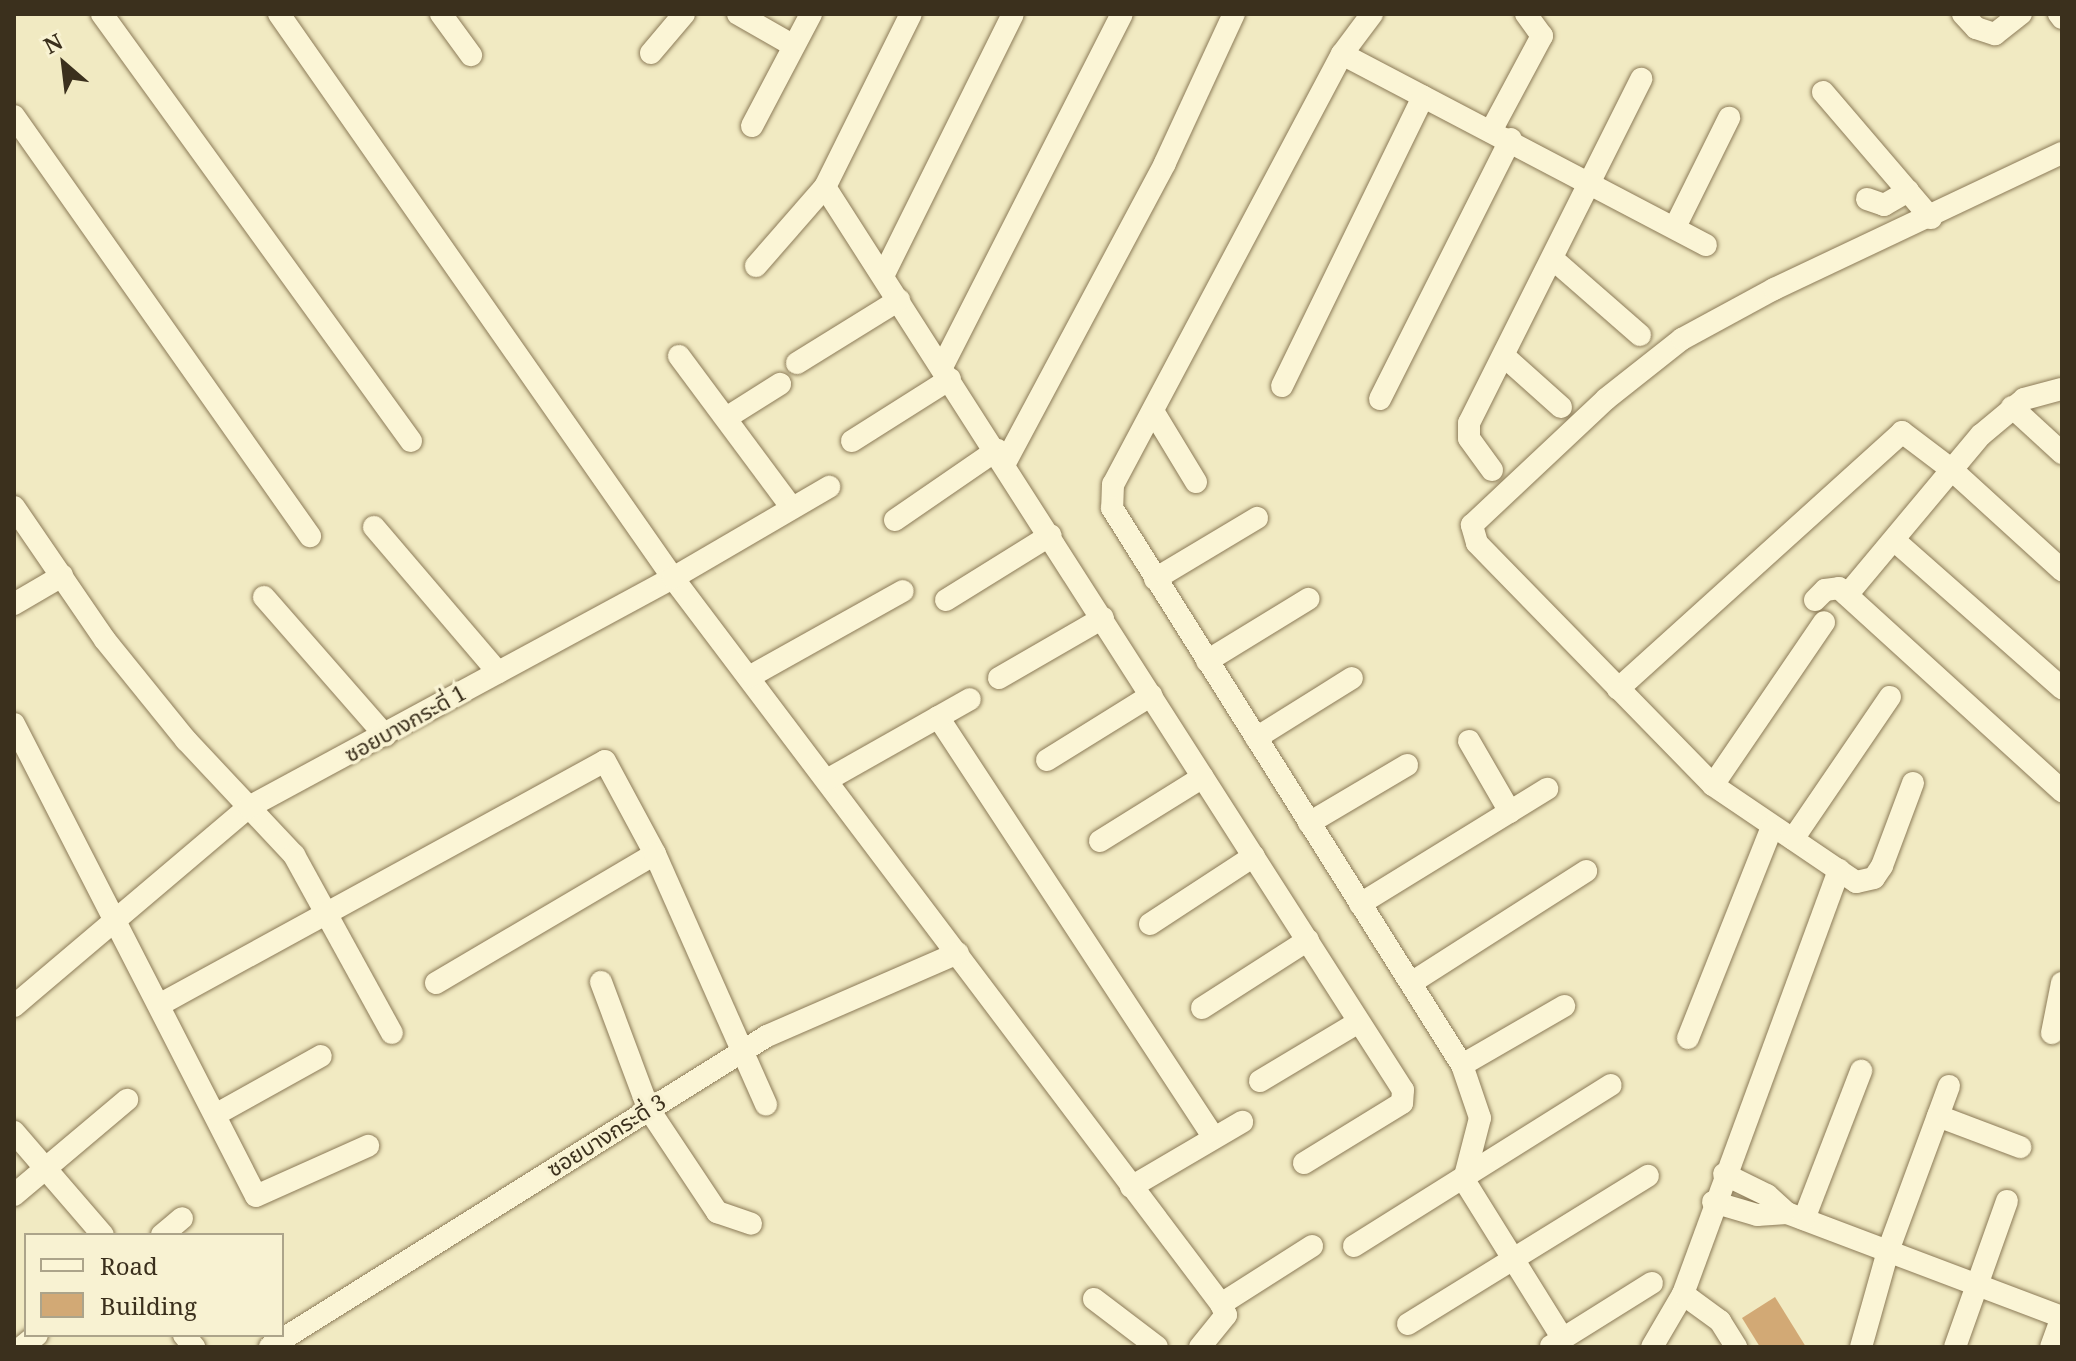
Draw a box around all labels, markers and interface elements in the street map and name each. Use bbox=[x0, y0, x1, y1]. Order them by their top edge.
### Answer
north arrow bbox=[24, 24, 104, 104]
text: N bbox=[38, 25, 67, 60]
street label: ซอยบางกระดี่ 1 bbox=[340, 679, 470, 767]
street label: ซอยบางกระดี่ 3 bbox=[542, 1088, 670, 1182]
legend bbox=[24, 1233, 284, 1337]
text: Road bbox=[100, 1249, 158, 1282]
text: Building bbox=[100, 1289, 197, 1322]

